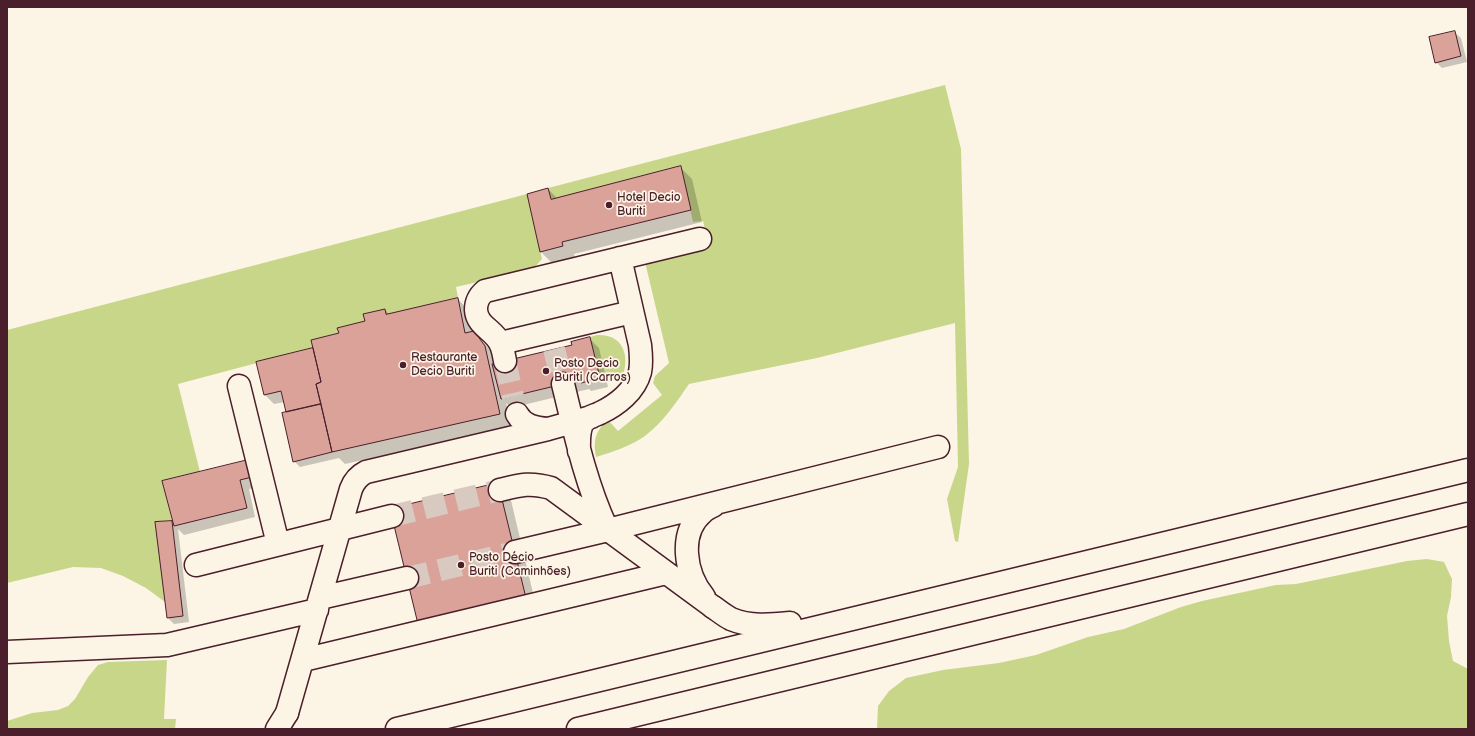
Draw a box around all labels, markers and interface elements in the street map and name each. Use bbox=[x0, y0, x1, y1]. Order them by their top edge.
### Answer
place label: Hotel Decio Buriti bbox=[617, 191, 681, 219]
marker: Hotel Decio Buriti bbox=[604, 200, 614, 210]
place label: Restaurante Decio Buriti bbox=[411, 351, 477, 379]
place label: Posto Decio Buriti (Carros) bbox=[554, 357, 631, 385]
marker: Restaurante Decio Buriti bbox=[398, 360, 408, 370]
marker: Posto Decio Buriti (Carros) bbox=[541, 366, 551, 376]
place label: Posto Décio Buriti (Caminhões) bbox=[469, 551, 571, 579]
marker: Posto Décio Buriti (Caminhões) bbox=[456, 560, 466, 570]

